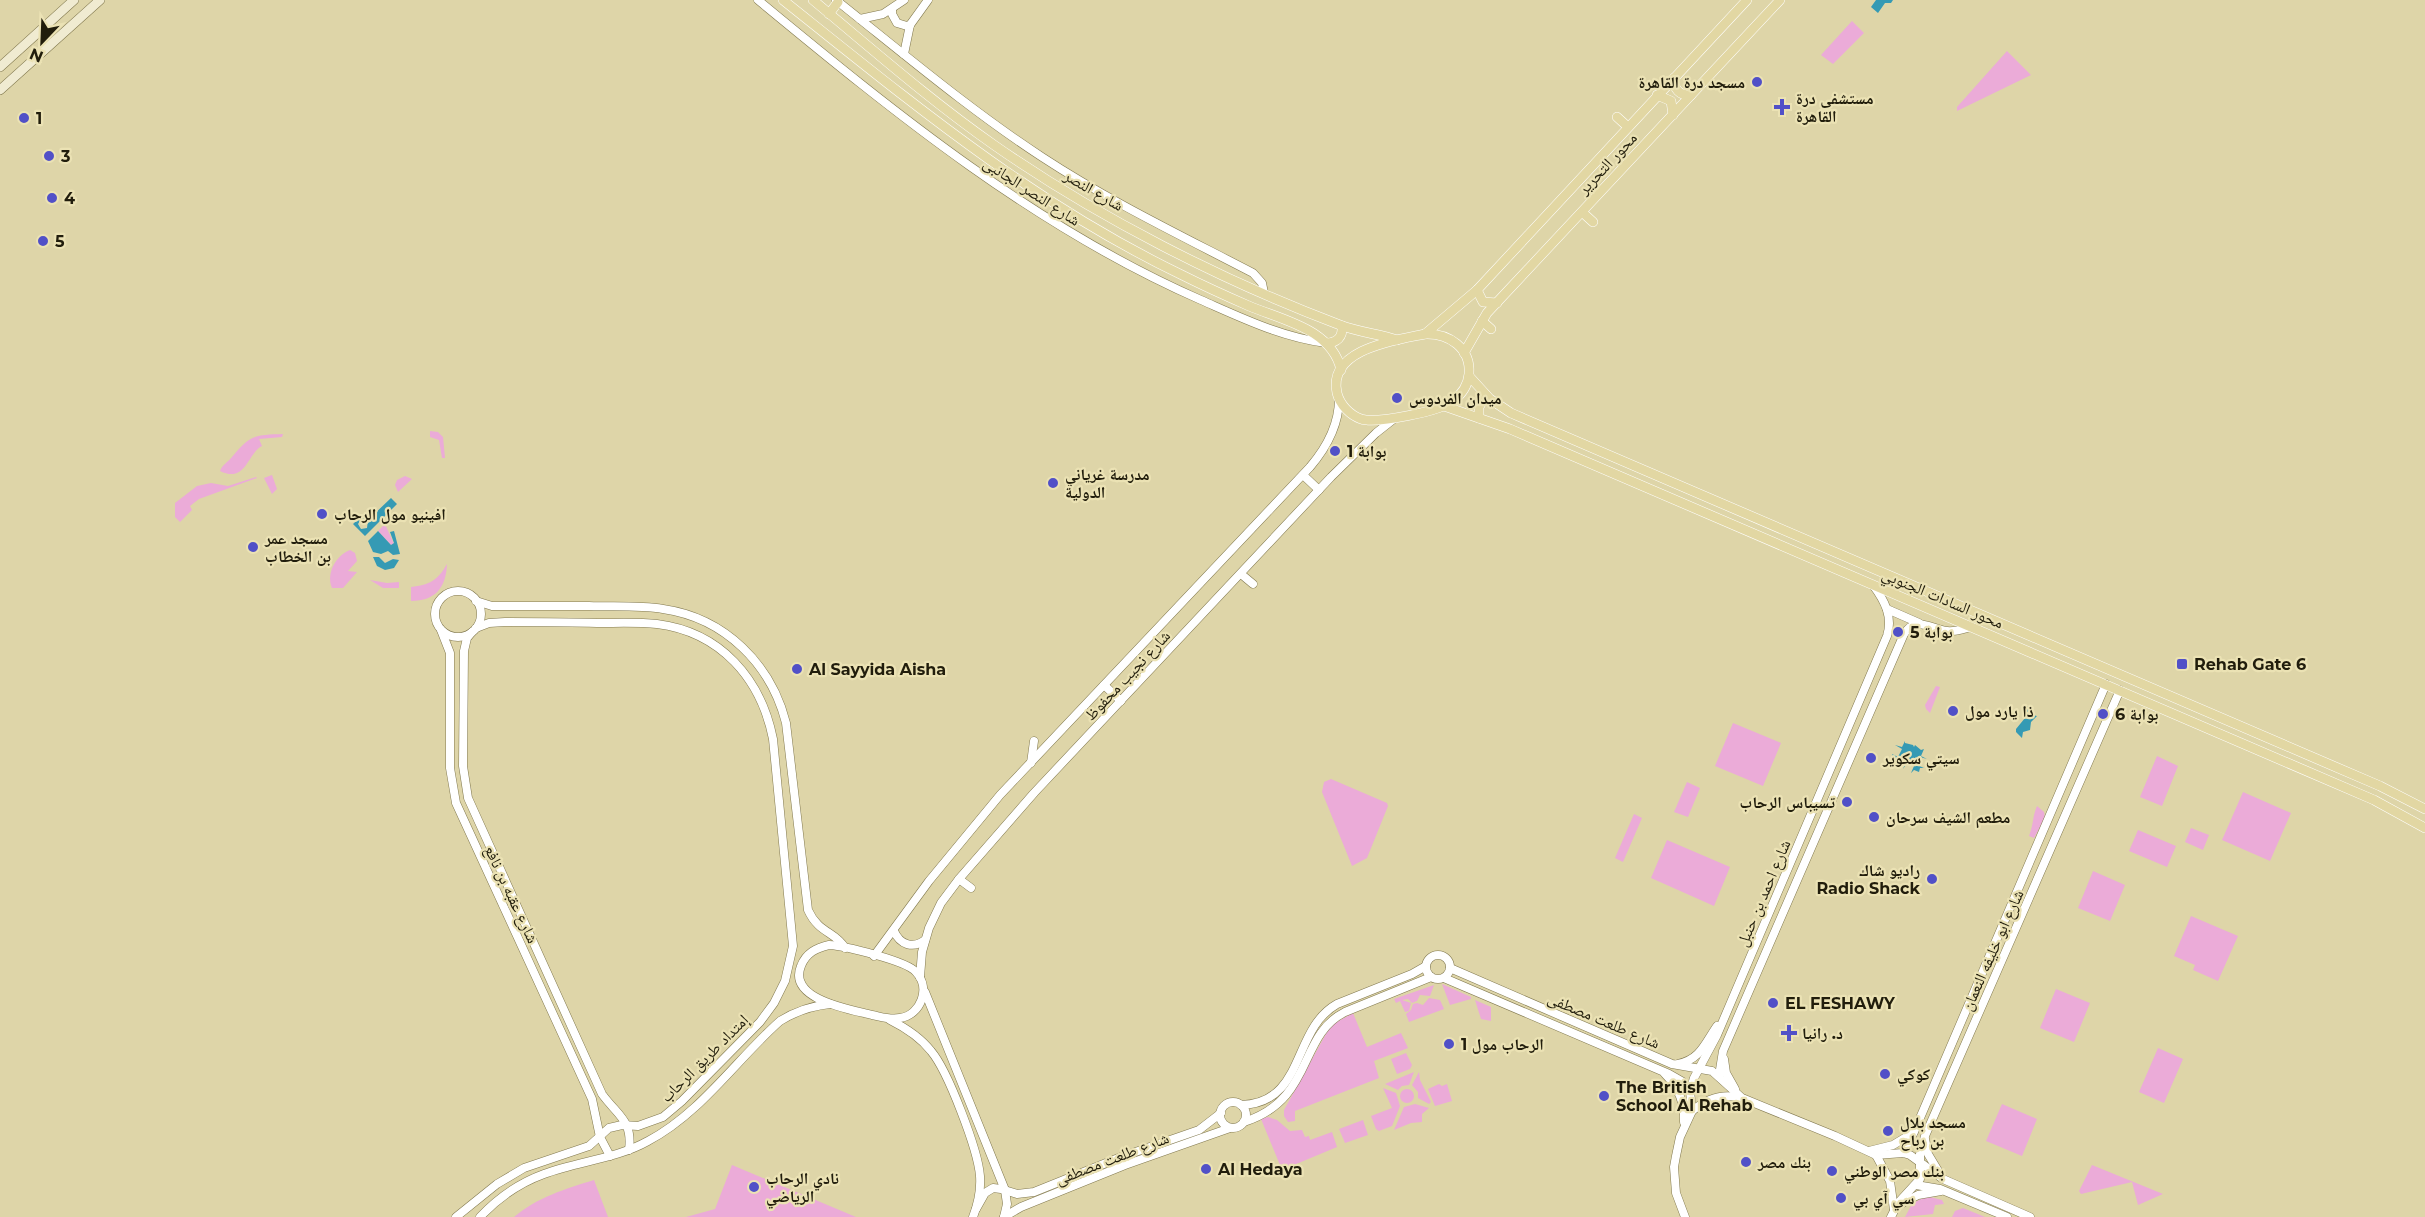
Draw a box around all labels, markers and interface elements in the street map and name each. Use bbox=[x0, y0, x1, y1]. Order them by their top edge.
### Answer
north arrow bbox=[12, 12, 72, 72]
text: N bbox=[27, 44, 46, 67]
place label: مسجد درة القاهرة bbox=[1639, 73, 1745, 92]
marker: مسجد درة القاهرة bbox=[1750, 75, 1764, 89]
place label: مستشفى درة القاهرة bbox=[1796, 89, 1874, 126]
marker: مستشفى درة القاهرة bbox=[1773, 98, 1791, 116]
place label: 1 bbox=[36, 109, 42, 128]
marker: 1 bbox=[17, 111, 31, 125]
street label: محور التحرير bbox=[1573, 128, 1641, 199]
place label: 3 bbox=[60, 147, 70, 166]
marker: 3 bbox=[42, 149, 56, 163]
street label: شارع النصر الجانبى bbox=[979, 153, 1084, 231]
street label: شارع النصر bbox=[1059, 165, 1127, 216]
place label: 4 bbox=[64, 189, 75, 208]
marker: 4 bbox=[45, 191, 59, 205]
place label: 5 bbox=[55, 232, 65, 251]
marker: 5 bbox=[36, 234, 50, 248]
place label: ميدان الفردوس bbox=[1409, 389, 1502, 408]
marker: ميدان الفردوس bbox=[1390, 391, 1404, 405]
place label: بوابة 1 bbox=[1347, 442, 1386, 461]
marker: بوابة 1 bbox=[1328, 444, 1342, 458]
place label: مدرسة غرياني الدولية bbox=[1065, 465, 1150, 502]
marker: مدرسة غرياني الدولية bbox=[1046, 476, 1060, 490]
place label: افينيو مول الرحاب bbox=[334, 505, 446, 524]
marker: افينيو مول الرحاب bbox=[315, 507, 329, 521]
place label: مسجد عمر بن الخطاب bbox=[264, 529, 331, 566]
marker: مسجد عمر بن الخطاب bbox=[246, 540, 260, 554]
street label: محور السادات الجنوبي bbox=[1878, 564, 2006, 635]
place label: بوابة 5 bbox=[1910, 623, 1953, 642]
marker: بوابة 5 bbox=[1891, 625, 1905, 639]
street label: شارع نجيب محفوظ bbox=[1081, 626, 1175, 725]
place label: Rehab Gate 6 bbox=[2194, 655, 2306, 674]
marker: Rehab Gate 6 bbox=[2175, 657, 2189, 671]
place label: Al Sayyida Aisha bbox=[808, 660, 946, 679]
marker: Al Sayyida Aisha bbox=[790, 662, 804, 676]
place label: ذا يارد مول bbox=[1965, 702, 2034, 721]
marker: ذا يارد مول bbox=[1946, 704, 1960, 718]
place label: بوابة 6 bbox=[2115, 705, 2158, 724]
marker: بوابة 6 bbox=[2096, 707, 2110, 721]
place label: سيتي سكوير bbox=[1882, 749, 1960, 771]
marker: سيتي سكوير bbox=[1864, 751, 1878, 765]
place label: تسيباس الرحاب bbox=[1740, 793, 1836, 812]
marker: تسيباس الرحاب bbox=[1840, 795, 1854, 809]
place label: مطعم الشيف سرحان bbox=[1886, 808, 2010, 829]
marker: مطعم الشيف سرحان bbox=[1867, 810, 1881, 824]
street label: شارع احمد بن حنبل bbox=[1732, 837, 1795, 950]
street label: شارع عقبه بن نافع bbox=[480, 842, 542, 947]
place label: راديو شاك Radio Shack bbox=[1816, 861, 1921, 898]
marker: راديو شاك Radio Shack bbox=[1925, 872, 1939, 886]
street label: شارع ابو خليفه النعمان bbox=[1957, 887, 2029, 1014]
street label: شارع طلعت مصطفى bbox=[1544, 988, 1663, 1054]
place label: EL FESHAWY bbox=[1785, 994, 1896, 1013]
marker: EL FESHAWY bbox=[1766, 996, 1780, 1010]
street label: إمتداد طريق الرحاب bbox=[657, 1010, 753, 1107]
marker: د. رانيا bbox=[1780, 1024, 1798, 1042]
place label: د. رانيا bbox=[1802, 1024, 1843, 1043]
place label: الرحاب مول 1 bbox=[1461, 1035, 1544, 1054]
marker: الرحاب مول 1 bbox=[1442, 1037, 1456, 1051]
place label: كوكي bbox=[1897, 1065, 1930, 1087]
marker: كوكي bbox=[1878, 1067, 1892, 1081]
place label: The British School Al Rehab bbox=[1616, 1078, 1752, 1115]
marker: The British School Al Rehab bbox=[1597, 1089, 1611, 1103]
place label: مسجد بلال بن رباح bbox=[1900, 1113, 1966, 1151]
marker: مسجد بلال بن رباح bbox=[1881, 1124, 1895, 1138]
street label: شارع طلعت مصطفى bbox=[1053, 1128, 1172, 1190]
place label: بنك مصر bbox=[1757, 1153, 1811, 1172]
marker: بنك مصر bbox=[1739, 1155, 1753, 1169]
place label: Al Hedaya bbox=[1217, 1160, 1303, 1179]
marker: Al Hedaya bbox=[1199, 1162, 1213, 1176]
place label: بنك مصر الوطني bbox=[1844, 1162, 1944, 1184]
marker: بنك مصر الوطني bbox=[1825, 1164, 1839, 1178]
place label: نادي الرحاب الرياضي bbox=[766, 1169, 839, 1209]
marker: نادي الرحاب الرياضي bbox=[747, 1180, 761, 1194]
place label: سي آي بي bbox=[1853, 1189, 1914, 1211]
marker: سي آي بي bbox=[1834, 1191, 1848, 1205]

